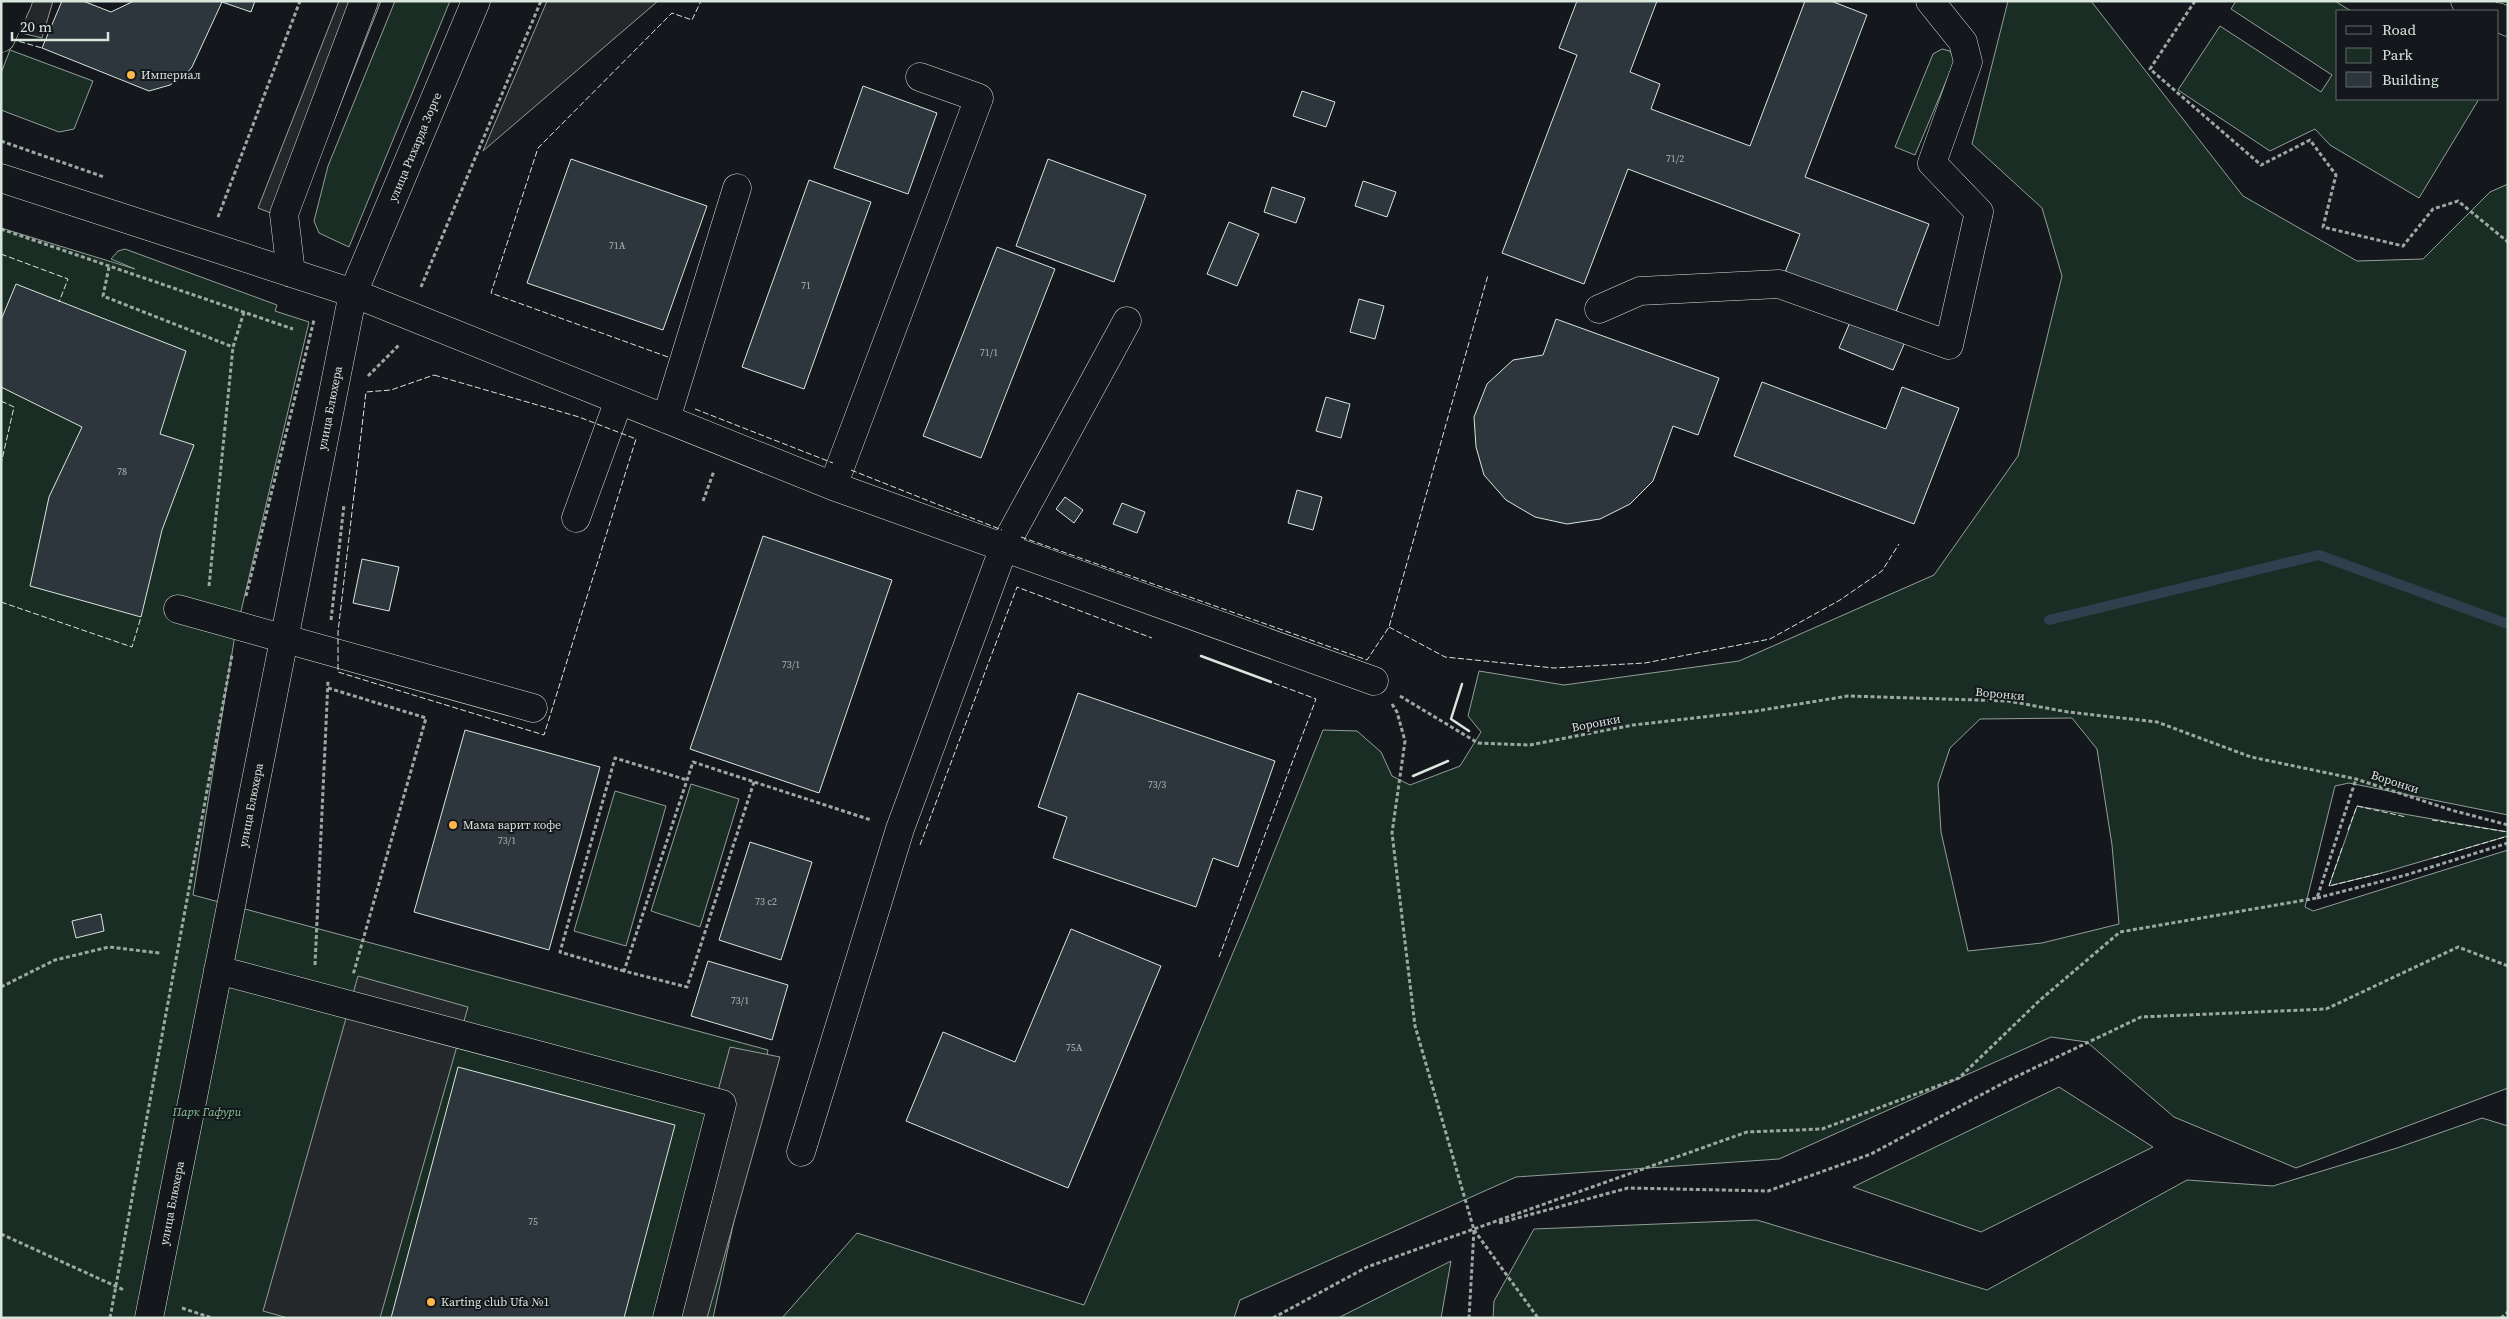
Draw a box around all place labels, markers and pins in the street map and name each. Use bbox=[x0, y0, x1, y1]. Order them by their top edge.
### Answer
place label: Империал bbox=[141, 67, 201, 83]
marker: Империал bbox=[125, 69, 137, 81]
place label: Мама варит кофе bbox=[463, 817, 561, 833]
marker: Мама варит кофе bbox=[447, 819, 459, 831]
place label: Karting club Ufa №1 bbox=[441, 1294, 550, 1310]
marker: Karting club Ufa №1 bbox=[425, 1296, 437, 1308]

